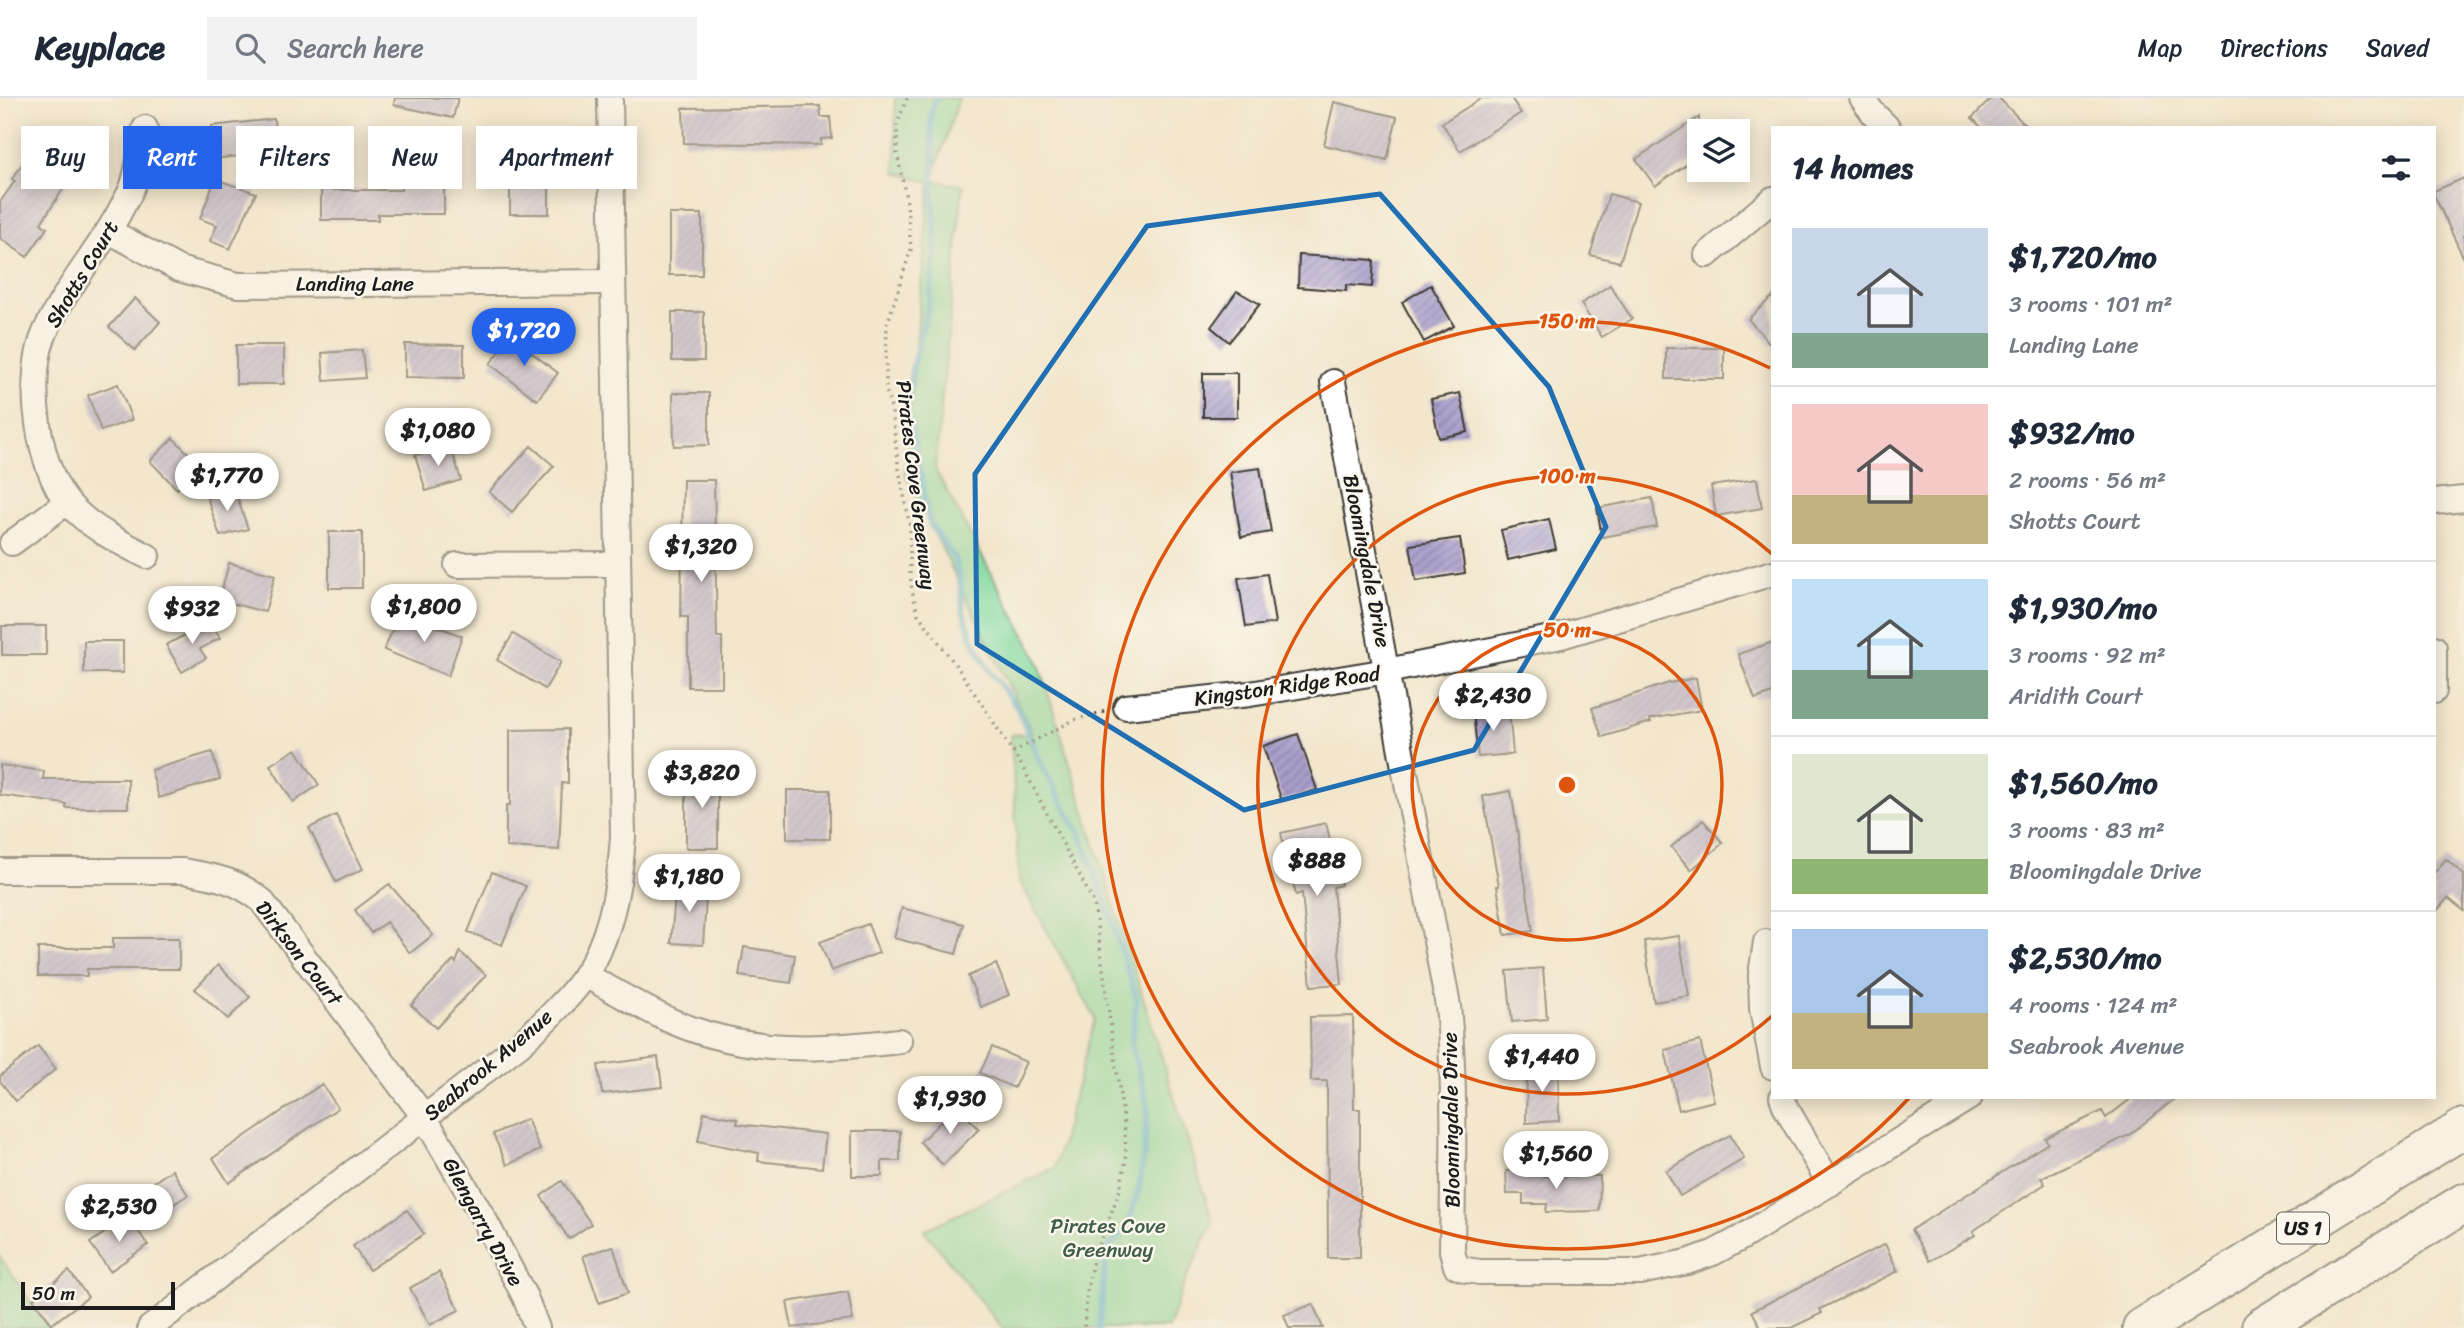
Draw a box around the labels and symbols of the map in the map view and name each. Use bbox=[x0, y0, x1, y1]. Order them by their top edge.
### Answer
street label: Shotts Court bbox=[35, 213, 129, 335]
street label: Landing Lane bbox=[296, 265, 414, 303]
text: 150 m bbox=[1539, 302, 1596, 340]
pin: $1,720 bbox=[467, 308, 581, 368]
street label: Pirates Cove Greenway bbox=[884, 378, 948, 592]
pin: $1,080 bbox=[381, 408, 495, 468]
pin: $1,770 bbox=[170, 454, 284, 513]
text: 100 m bbox=[1538, 457, 1596, 495]
street label: Bloomingdale Drive bbox=[1332, 471, 1402, 651]
pin: $1,320 bbox=[644, 524, 758, 584]
pin: $1,800 bbox=[367, 584, 481, 644]
pin: $932 bbox=[151, 587, 233, 646]
text: 50 m bbox=[1543, 611, 1592, 649]
street label: Kingston Ridge Road bbox=[1192, 654, 1384, 718]
pin: $2,430 bbox=[1436, 674, 1550, 733]
pin: $3,820 bbox=[645, 750, 759, 810]
centre of rings bbox=[1555, 773, 1579, 797]
pin: $888 bbox=[1276, 838, 1358, 898]
pin: $1,180 bbox=[632, 854, 746, 914]
street label: Dirkson Court bbox=[245, 892, 354, 1016]
street label: Seabrook Avenue bbox=[414, 999, 562, 1131]
street label: Bloomingdale Drive bbox=[1430, 1032, 1472, 1208]
pin: $1,440 bbox=[1485, 1034, 1599, 1094]
pin: $1,930 bbox=[893, 1076, 1007, 1136]
pin: $1,560 bbox=[1499, 1132, 1613, 1191]
street label: Glengarry Drive bbox=[432, 1150, 534, 1294]
pin: $2,530 bbox=[62, 1184, 176, 1244]
park label: Pirates Cove Greenway bbox=[1050, 1207, 1166, 1269]
road number: US 1 bbox=[2277, 1212, 2329, 1244]
scale bar bbox=[21, 1279, 175, 1311]

